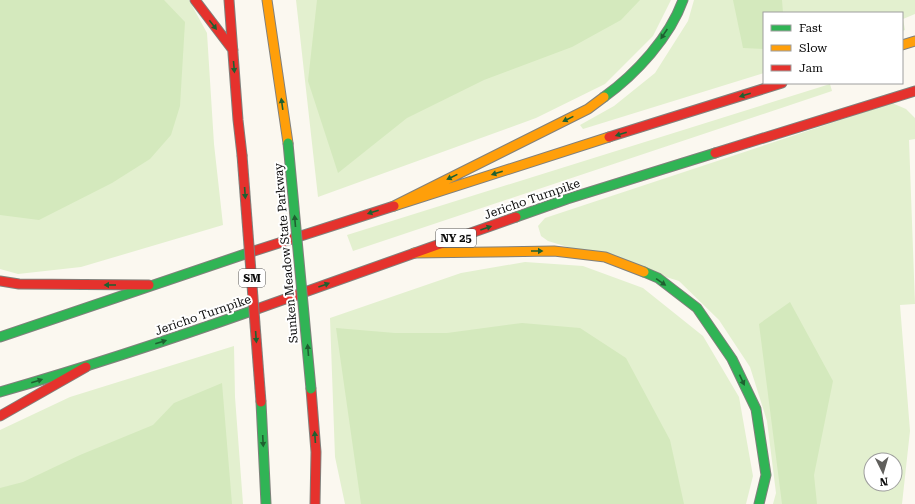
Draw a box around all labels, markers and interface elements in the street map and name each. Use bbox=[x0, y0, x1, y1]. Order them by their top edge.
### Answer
legend bbox=[763, 12, 903, 84]
one-way arrow bbox=[209, 20, 218, 31]
text: Fast bbox=[799, 21, 823, 35]
one-way arrow bbox=[660, 29, 668, 39]
text: Slow bbox=[799, 41, 827, 55]
one-way arrow bbox=[230, 61, 237, 73]
text: Jam bbox=[799, 61, 823, 75]
one-way arrow bbox=[739, 92, 751, 98]
one-way arrow bbox=[279, 98, 285, 110]
one-way arrow bbox=[562, 116, 574, 122]
one-way arrow bbox=[615, 131, 627, 137]
street label: Sunken Meadow State Parkway bbox=[271, 161, 301, 344]
one-way arrow bbox=[491, 170, 503, 176]
one-way arrow bbox=[446, 174, 458, 180]
street label: Jericho Turnpike bbox=[482, 176, 582, 222]
one-way arrow bbox=[242, 187, 249, 199]
one-way arrow bbox=[367, 209, 379, 215]
one-way arrow bbox=[292, 215, 298, 227]
one-way arrow bbox=[480, 224, 492, 230]
road number: NY 25 bbox=[436, 229, 476, 247]
one-way arrow bbox=[531, 248, 544, 254]
road number: SM bbox=[239, 269, 265, 287]
one-way arrow bbox=[656, 278, 667, 286]
one-way arrow bbox=[103, 282, 116, 288]
one-way arrow bbox=[318, 282, 330, 288]
street label: Jericho Turnpike bbox=[153, 292, 253, 338]
one-way arrow bbox=[253, 331, 260, 343]
one-way arrow bbox=[156, 339, 168, 345]
one-way arrow bbox=[304, 344, 311, 357]
one-way arrow bbox=[739, 375, 745, 386]
one-way arrow bbox=[32, 378, 44, 384]
one-way arrow bbox=[311, 431, 318, 443]
one-way arrow bbox=[260, 435, 266, 448]
north arrow bbox=[863, 452, 903, 492]
text: N bbox=[879, 475, 889, 488]

